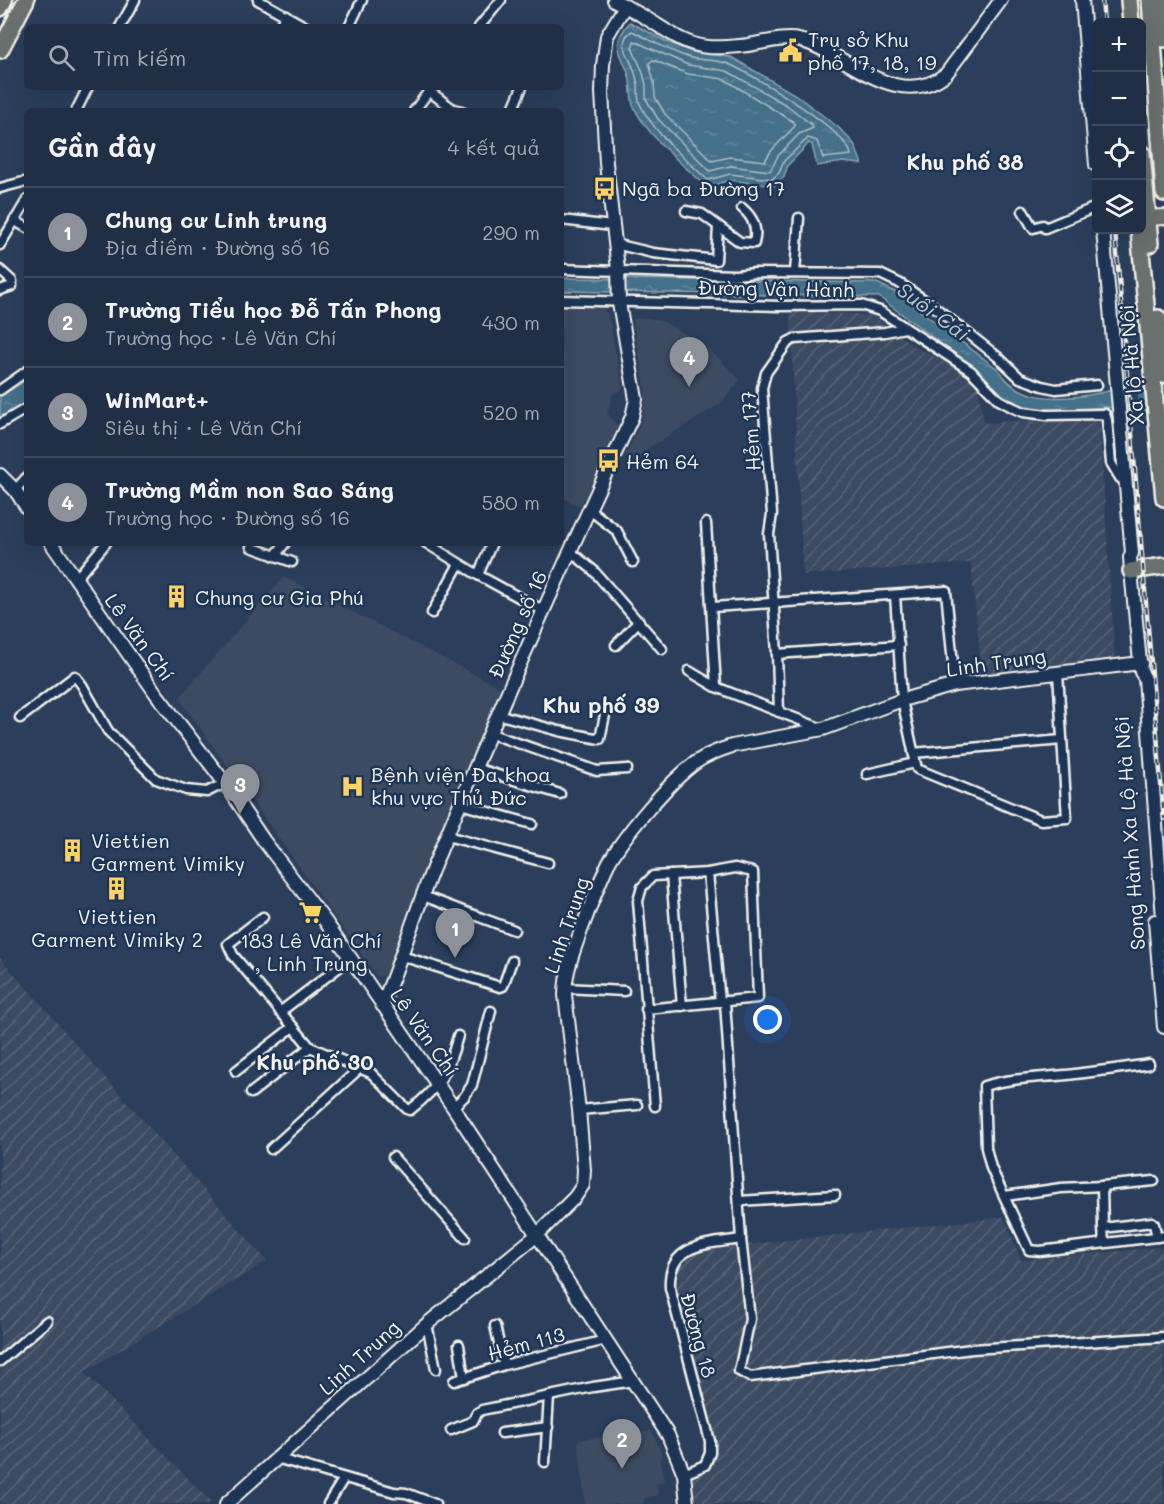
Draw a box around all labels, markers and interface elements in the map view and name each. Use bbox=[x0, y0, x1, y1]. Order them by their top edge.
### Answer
map controls bbox=[1092, 18, 1146, 234]
button: + bbox=[1092, 18, 1146, 72]
search box bbox=[24, 24, 564, 90]
place label: Trụ sở Khu phố 17, 18, 19 bbox=[808, 26, 937, 75]
public building icon: Trụ sở Khu phố 17, 18, 19 bbox=[777, 37, 803, 63]
icon: search bbox=[45, 41, 78, 74]
text: Tìm kiếm bbox=[93, 43, 186, 72]
button: − bbox=[1092, 72, 1146, 126]
button: locate bbox=[1092, 126, 1146, 180]
text: Gần đây bbox=[48, 130, 157, 164]
text: 4 kết quả bbox=[447, 134, 540, 160]
district label: Khu phố 38 bbox=[907, 148, 1023, 175]
bus stop icon: Ngã ba Đường 17 bbox=[591, 175, 617, 201]
place label: Ngã ba Đường 17 bbox=[622, 175, 785, 201]
button: layers bbox=[1092, 180, 1146, 234]
text: Chung cư Linh trung bbox=[105, 205, 327, 234]
text: 1 bbox=[63, 219, 72, 245]
text: 290 m bbox=[482, 219, 540, 245]
text: Địa điểm · Đường số 16 bbox=[105, 234, 330, 260]
street label: Đường Vận Hành bbox=[697, 274, 855, 302]
water label: Suối Cái bbox=[892, 276, 976, 347]
text: Trường Tiểu học Đỗ Tấn Phong bbox=[105, 295, 441, 324]
street label: Xa lộ Hà Nội bbox=[1113, 303, 1149, 427]
text: 2 bbox=[62, 309, 73, 335]
text: 430 m bbox=[482, 309, 540, 335]
text: Trường học · Lê Văn Chí bbox=[105, 324, 337, 350]
pin: 4 bbox=[670, 338, 708, 387]
text: WinMart+ bbox=[105, 385, 209, 414]
street label: Hẻm 177 bbox=[734, 390, 766, 472]
text: 3 bbox=[62, 399, 74, 425]
text: 520 m bbox=[483, 399, 540, 425]
text: Siêu thị · Lê Văn Chí bbox=[105, 414, 302, 440]
bus stop icon: Hẻm 64 bbox=[595, 448, 621, 474]
place label: Hẻm 64 bbox=[626, 448, 699, 474]
text: Trường Mầm non Sao Sáng bbox=[105, 475, 394, 504]
text: 4 bbox=[61, 489, 74, 515]
text: 580 m bbox=[482, 489, 540, 515]
text: Trường học · Đường số 16 bbox=[105, 504, 350, 530]
street label: Đường số 16 bbox=[482, 566, 552, 682]
building icon: Chung cư Gia Phú bbox=[164, 584, 190, 610]
place label: Chung cư Gia Phú bbox=[195, 584, 364, 610]
street label: Lê Văn Chí bbox=[99, 588, 181, 686]
street label: Linh Trung bbox=[945, 642, 1047, 682]
district label: Khu phố 39 bbox=[543, 691, 660, 718]
street label: Song Hành Xa Lộ Hà Nội bbox=[1108, 715, 1150, 951]
place label: Bệnh viện Đa khoa khu vực Thủ Đức bbox=[371, 761, 551, 810]
pin: 3 bbox=[220, 764, 260, 814]
hospital icon: Bệnh viện Đa khoa khu vực Thủ Đức bbox=[340, 773, 366, 799]
place label: Viettien Garment Vimiky bbox=[91, 827, 245, 876]
building icon: Viettien Garment Vimiky bbox=[60, 838, 86, 864]
street label: Linh Trung bbox=[537, 873, 595, 977]
building icon: Viettien Garment Vimiky 2 bbox=[104, 876, 130, 902]
supermarket icon: 183 Lê Văn Chí , Linh Trung bbox=[298, 899, 324, 925]
place label: Viettien Garment Vimiky 2 bbox=[31, 903, 203, 952]
pin: 1 bbox=[436, 908, 474, 958]
place label: 183 Lê Văn Chí , Linh Trung bbox=[240, 927, 382, 976]
street label: Lê Văn Chí bbox=[385, 983, 465, 1081]
your location bbox=[753, 1005, 782, 1034]
district label: Khu phố 30 bbox=[256, 1048, 374, 1075]
street label: Đường 18 bbox=[675, 1289, 723, 1381]
street label: Linh Trung bbox=[313, 1314, 405, 1400]
street label: Hẻm 113 bbox=[485, 1320, 567, 1366]
pin: 2 bbox=[602, 1420, 642, 1469]

